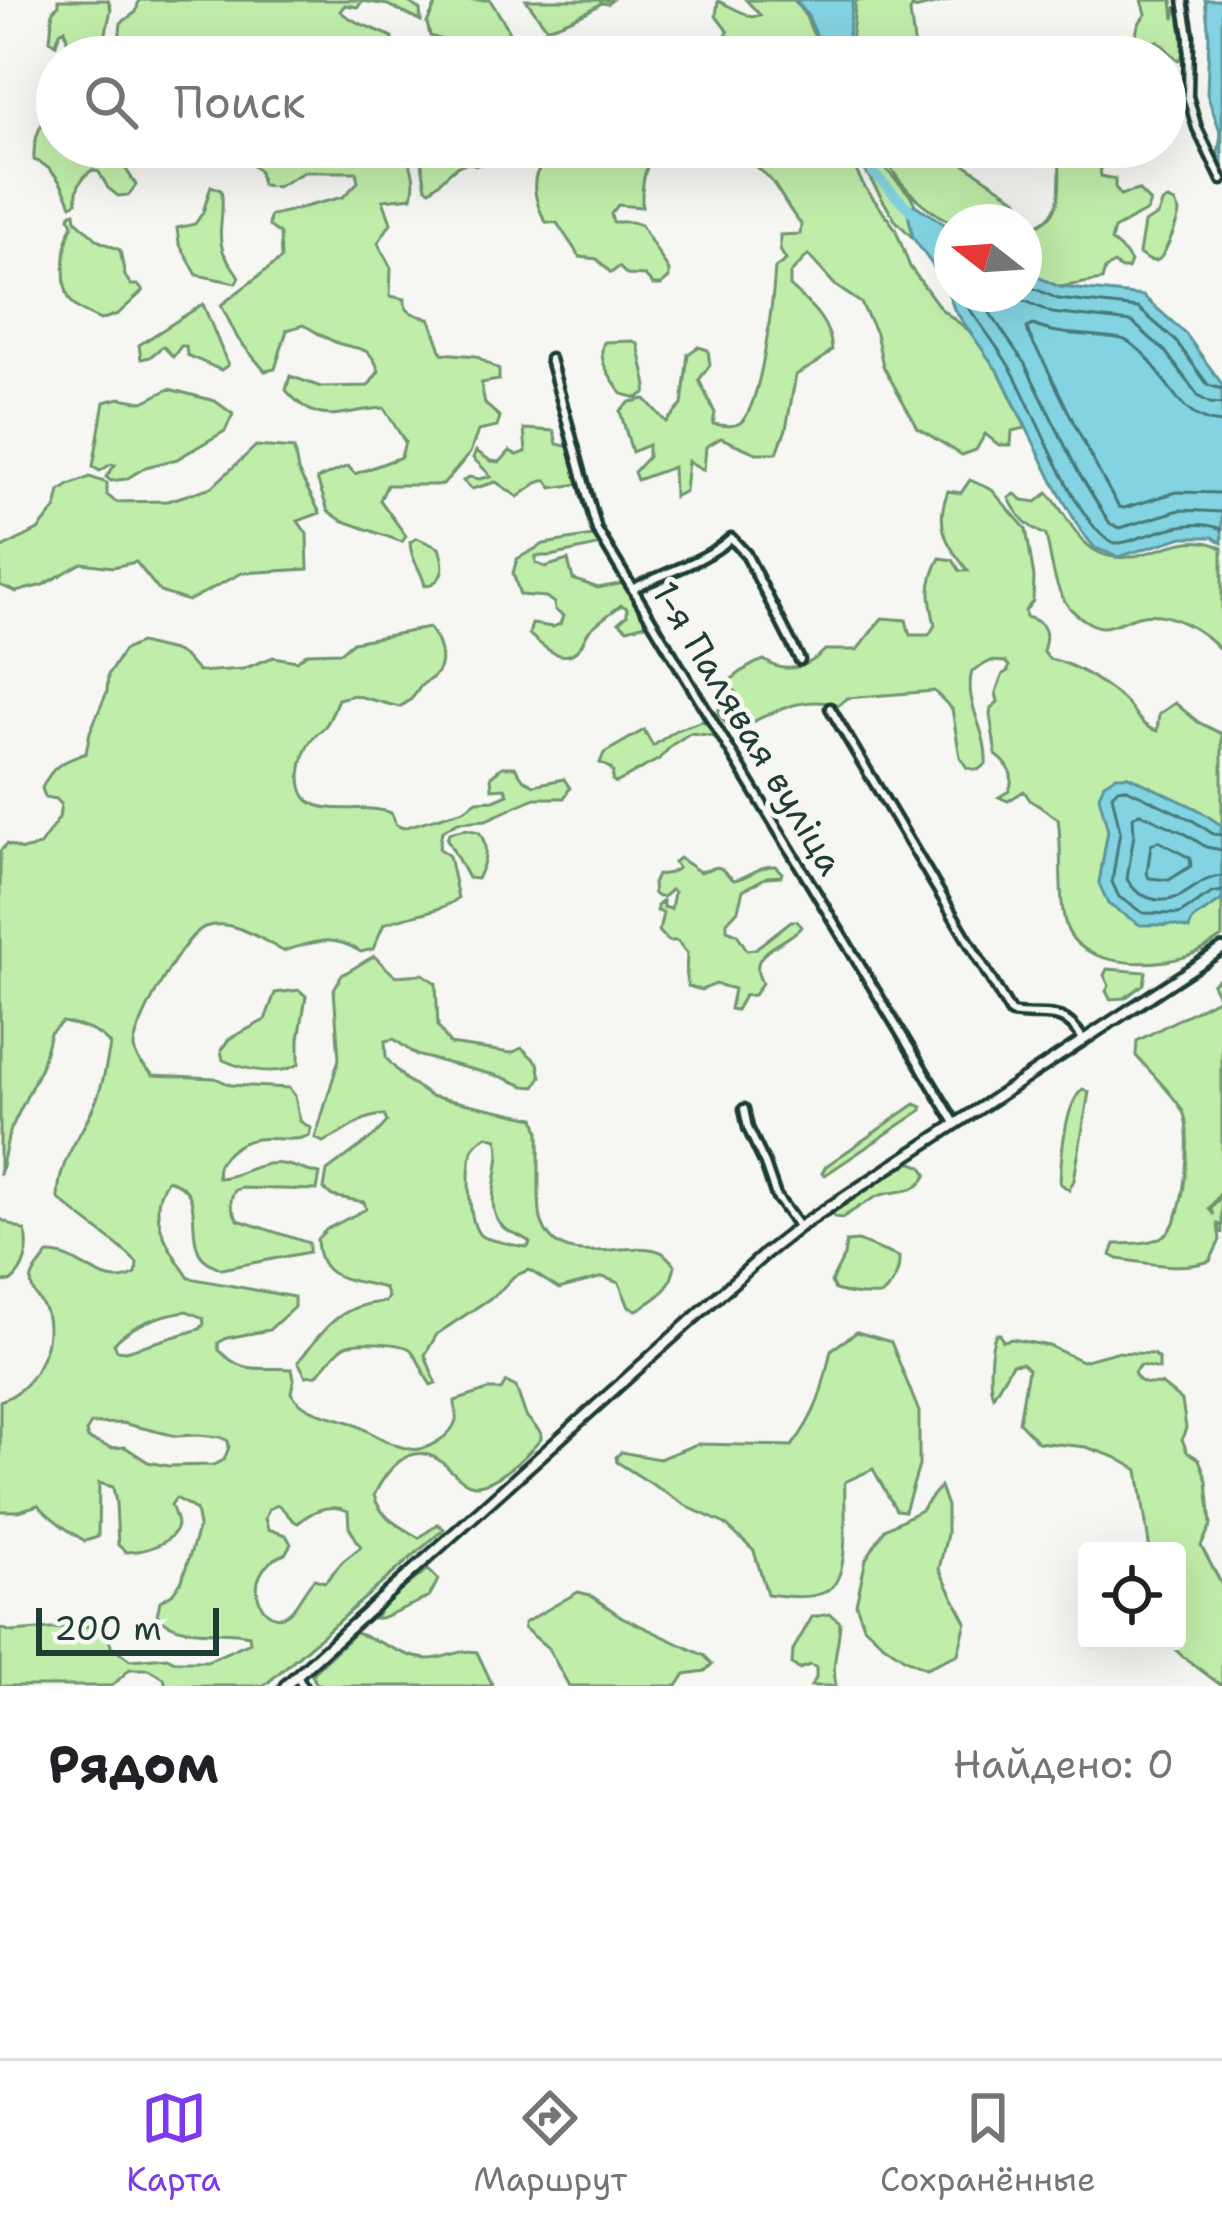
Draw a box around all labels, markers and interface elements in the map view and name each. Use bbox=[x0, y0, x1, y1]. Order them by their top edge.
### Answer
search box bbox=[36, 36, 1186, 168]
icon: search bbox=[78, 69, 144, 135]
text: Поиск bbox=[174, 72, 305, 132]
north arrow bbox=[934, 204, 1042, 312]
street label: 1-я Палявая вуліца bbox=[641, 572, 855, 884]
map controls bbox=[1078, 1542, 1186, 1650]
button: locate bbox=[1078, 1542, 1186, 1650]
scale bar bbox=[36, 1602, 219, 1655]
text: 200 m bbox=[54, 1606, 162, 1651]
text: Рядом bbox=[48, 1730, 219, 1798]
text: Найдено: 0 bbox=[953, 1738, 1174, 1790]
tab: Карта bbox=[126, 2085, 221, 2202]
tab: Маршрут bbox=[473, 2085, 627, 2202]
tab: Сохранённые bbox=[880, 2085, 1096, 2202]

